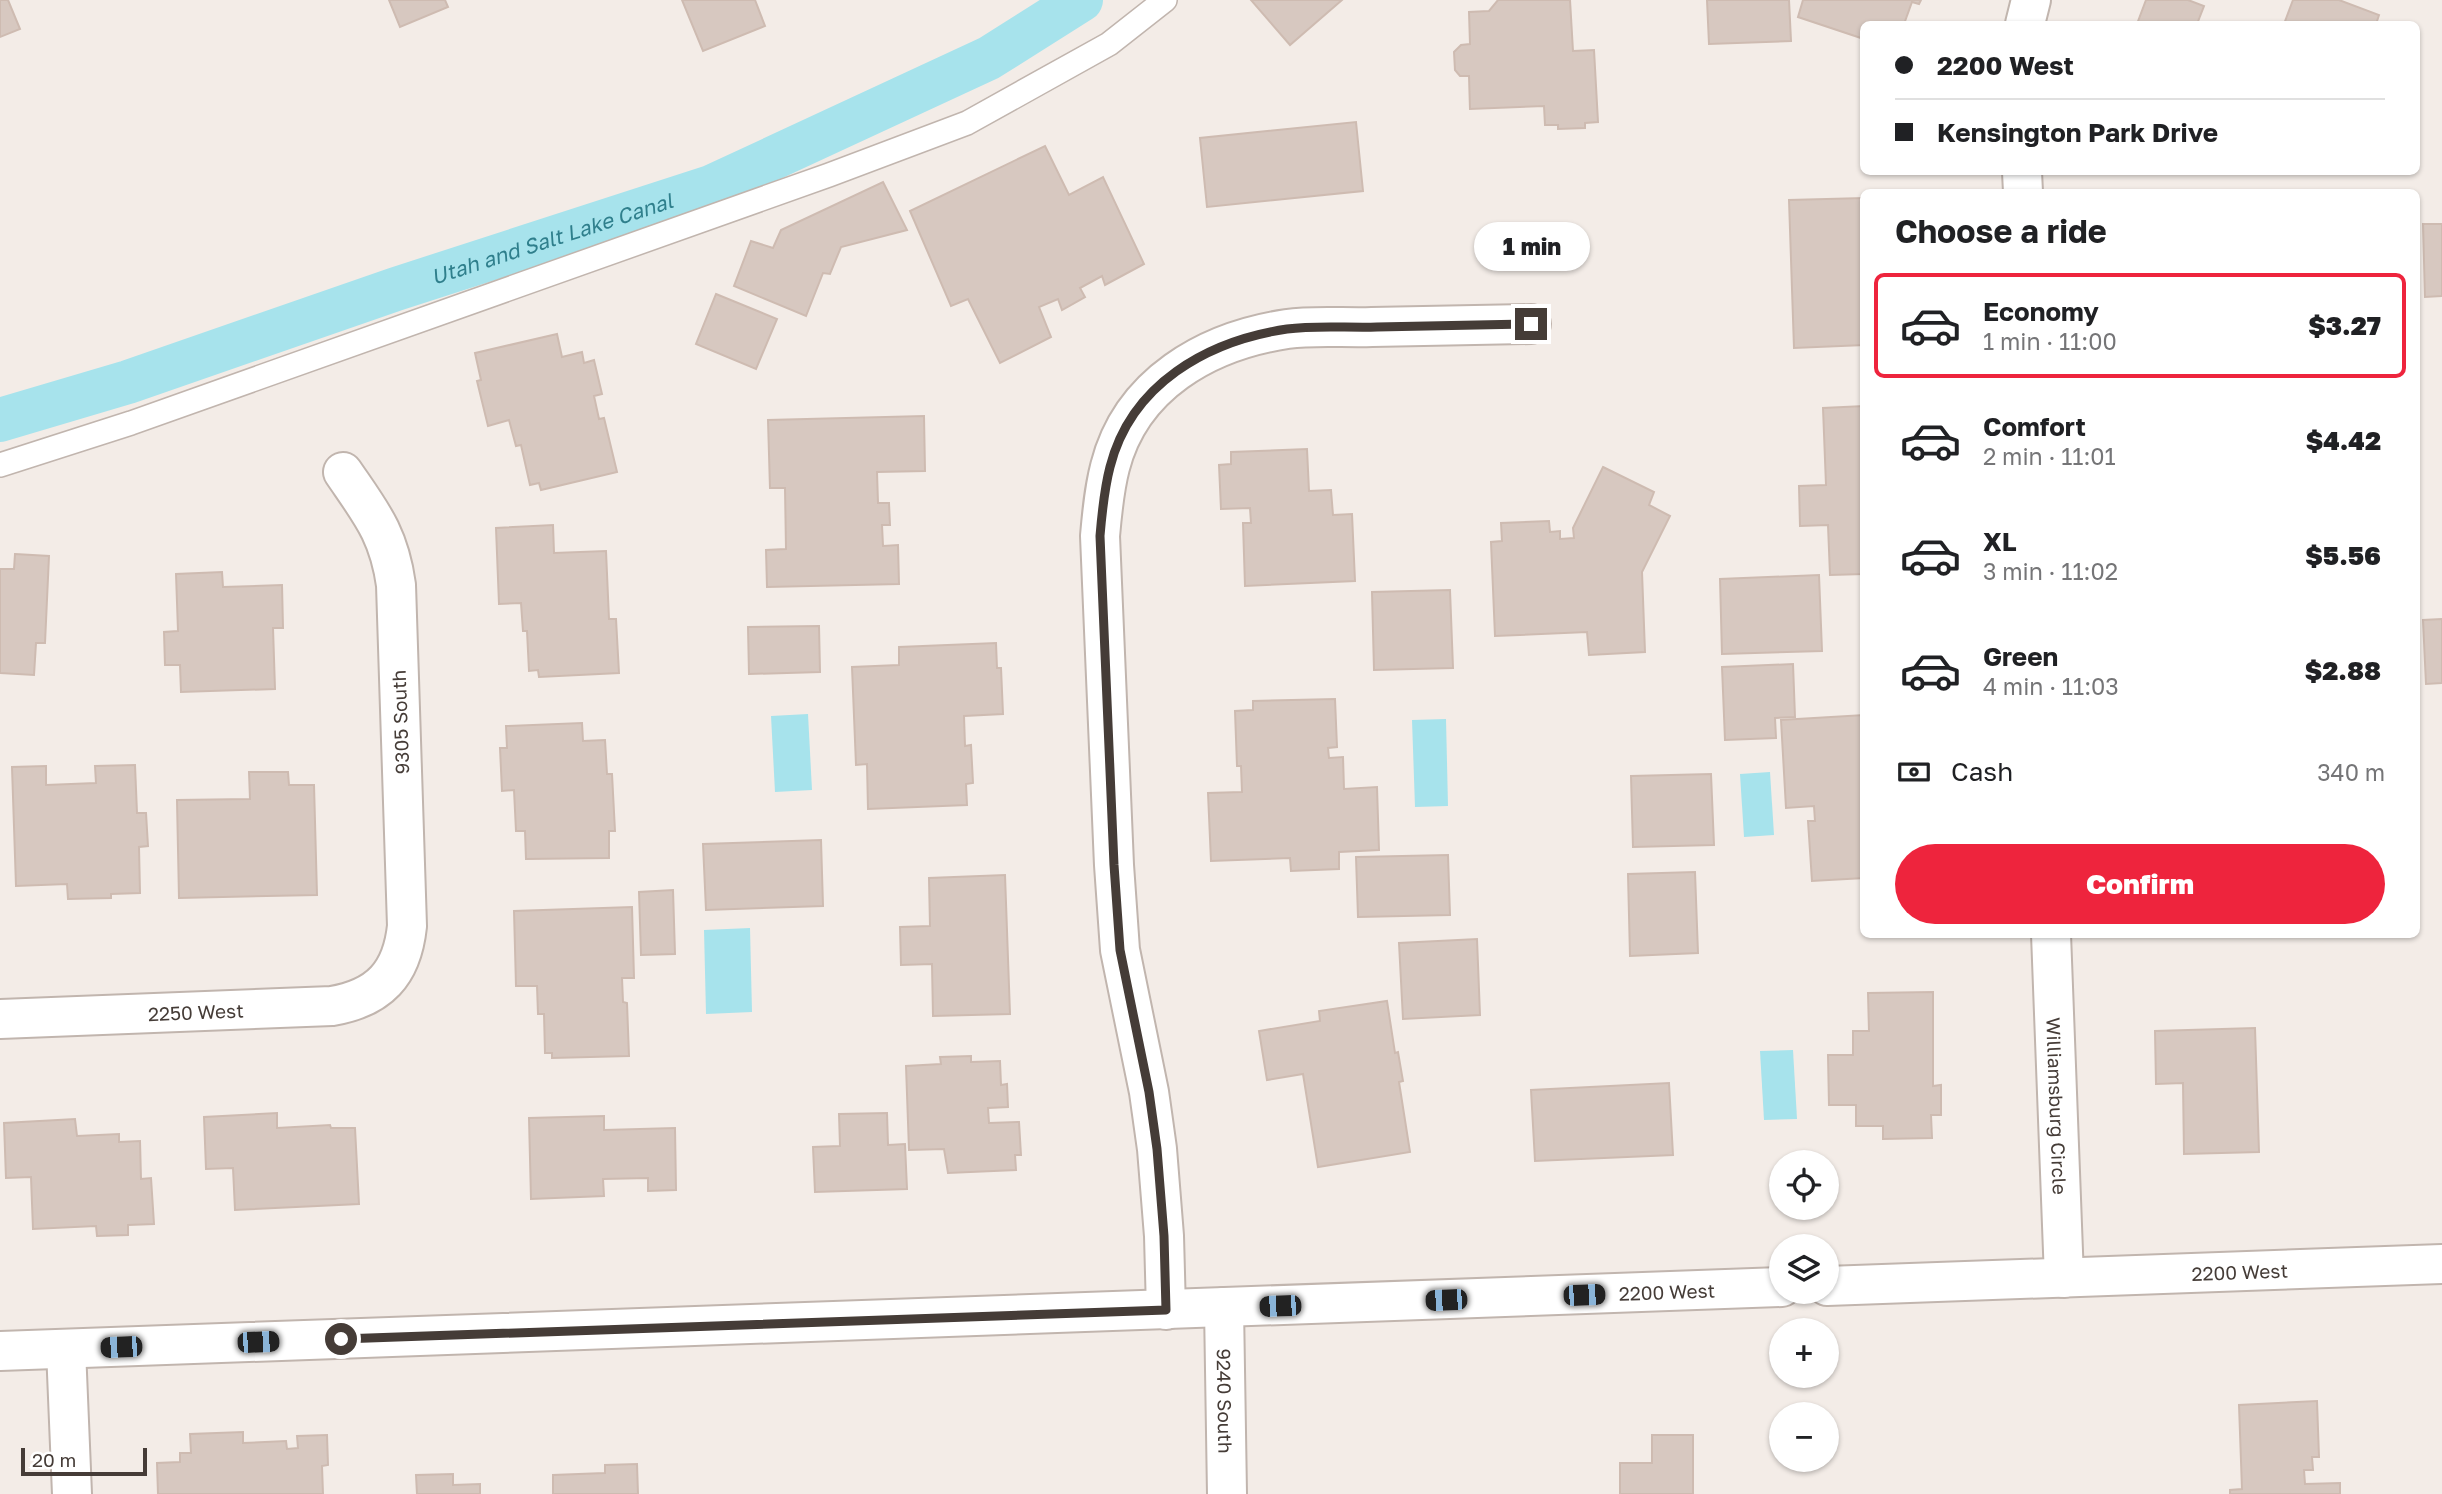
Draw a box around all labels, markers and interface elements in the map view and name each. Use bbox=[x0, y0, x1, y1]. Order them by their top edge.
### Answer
text: 2200 West bbox=[1937, 50, 2074, 81]
text: Kensington Park Drive bbox=[1937, 117, 2218, 148]
water label: Utah and Salt Lake Canal bbox=[428, 187, 677, 290]
text: Choose a ride bbox=[1895, 212, 2107, 250]
callout: 1 min bbox=[1473, 222, 1589, 272]
text: 1 min bbox=[1503, 232, 1561, 260]
icon: car bbox=[1899, 294, 1962, 357]
text: Economy bbox=[1983, 296, 2099, 327]
route end bbox=[1515, 308, 1547, 340]
text: $3.27 bbox=[2308, 310, 2381, 341]
text: 1 min · 11:00 bbox=[1983, 327, 2117, 355]
icon: car bbox=[1899, 409, 1962, 472]
text: Comfort bbox=[1983, 411, 2086, 442]
text: $4.42 bbox=[2306, 425, 2381, 456]
text: 2 min · 11:01 bbox=[1983, 442, 2116, 470]
icon: car bbox=[1899, 524, 1962, 587]
text: XL bbox=[1983, 526, 2017, 557]
text: $5.56 bbox=[2305, 540, 2381, 571]
text: 3 min · 11:02 bbox=[1983, 557, 2118, 585]
icon: car bbox=[1899, 639, 1962, 702]
text: Green bbox=[1983, 641, 2058, 672]
text: $2.88 bbox=[2305, 655, 2381, 686]
street label: 9305 South bbox=[387, 669, 413, 775]
text: 4 min · 11:03 bbox=[1983, 672, 2119, 700]
icon: cash bbox=[1895, 753, 1933, 791]
text: Cash bbox=[1951, 756, 2013, 787]
text: 340 m bbox=[2317, 758, 2385, 786]
button: Confirm bbox=[1895, 844, 2385, 924]
street label: 2250 West bbox=[148, 998, 244, 1025]
street label: Williamsburg Circle bbox=[2043, 1017, 2072, 1195]
map controls bbox=[1769, 1150, 1839, 1472]
button: locate bbox=[1769, 1150, 1839, 1220]
button: layers bbox=[1769, 1234, 1839, 1304]
street label: 2200 West bbox=[2191, 1258, 2288, 1284]
street label: 2200 West bbox=[1618, 1278, 1716, 1304]
car bbox=[1563, 1284, 1606, 1306]
car bbox=[1425, 1289, 1468, 1311]
car bbox=[1259, 1295, 1302, 1317]
button: + bbox=[1769, 1318, 1839, 1388]
route start bbox=[325, 1323, 357, 1355]
car bbox=[237, 1331, 280, 1353]
car bbox=[100, 1336, 143, 1358]
street label: 9240 South bbox=[1213, 1348, 1238, 1454]
button: − bbox=[1769, 1402, 1839, 1472]
scale bar bbox=[21, 1445, 147, 1477]
text: 20 m bbox=[32, 1448, 76, 1471]

